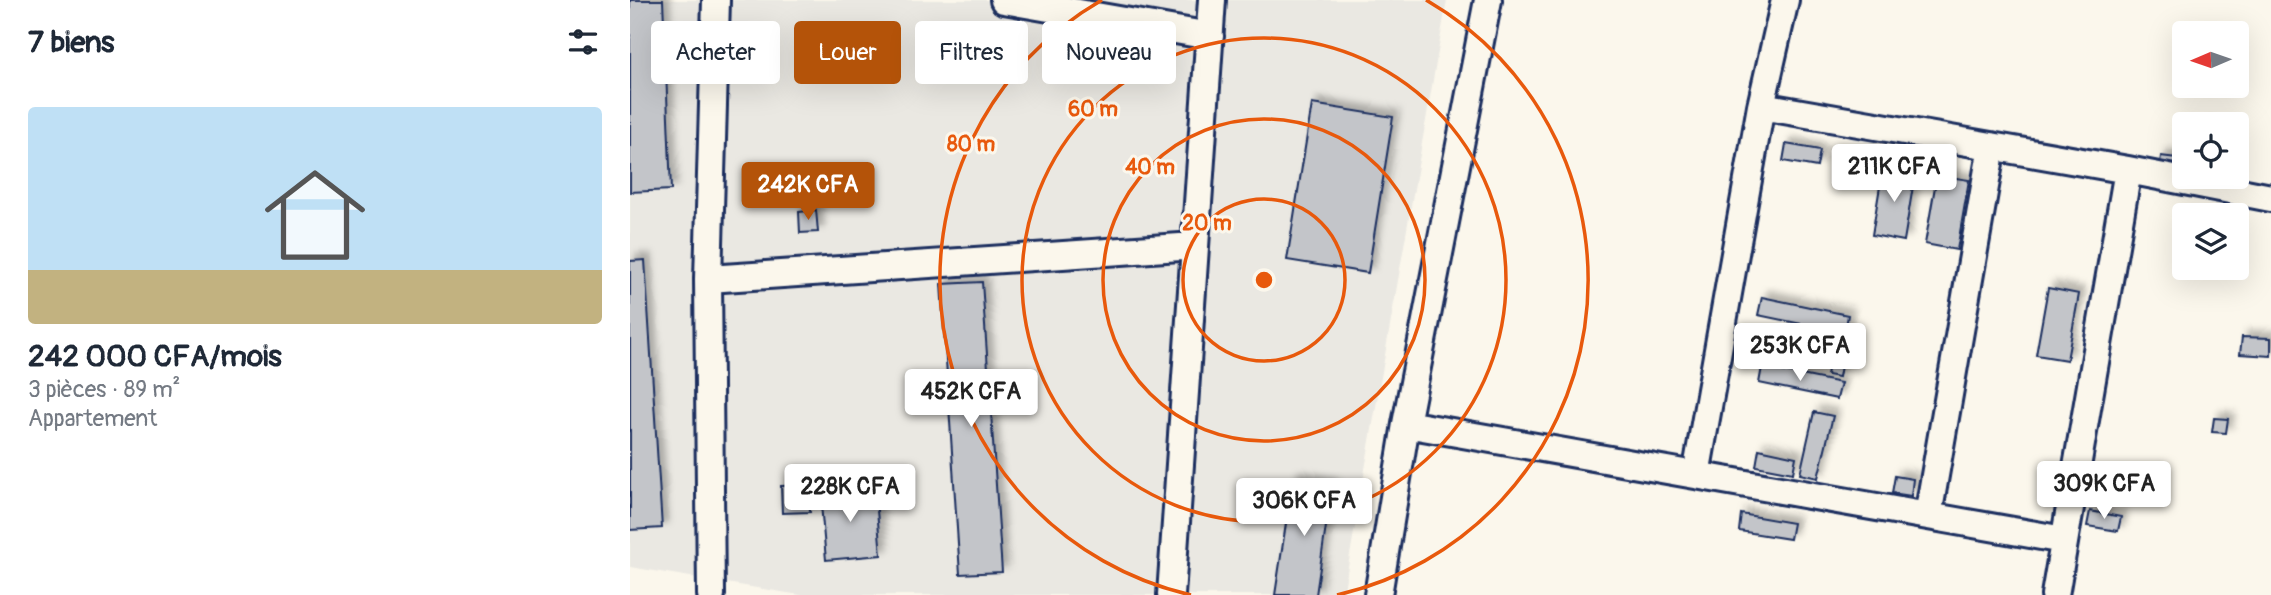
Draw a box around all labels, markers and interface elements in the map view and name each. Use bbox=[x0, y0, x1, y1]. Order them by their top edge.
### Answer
chip: Acheter bbox=[651, 21, 780, 84]
chip: Louer bbox=[794, 21, 901, 84]
chip: Filtres bbox=[915, 21, 1028, 84]
chip: Nouveau bbox=[1042, 21, 1176, 84]
north arrow bbox=[2172, 21, 2249, 98]
map controls bbox=[2172, 21, 2249, 280]
icon: filters bbox=[564, 23, 602, 61]
text: 7 biens bbox=[28, 24, 114, 61]
text: 60 m bbox=[1068, 96, 1118, 123]
button: locate bbox=[2172, 112, 2249, 189]
text: 80 m bbox=[947, 131, 995, 158]
pin: 211K CFA bbox=[1822, 144, 1966, 204]
icon: home bbox=[252, 152, 378, 278]
text: 211K CFA bbox=[1848, 152, 1940, 181]
text: 40 m bbox=[1125, 154, 1175, 181]
pin: 242K CFA bbox=[736, 162, 880, 222]
text: 242K CFA bbox=[758, 170, 858, 199]
button: layers bbox=[2172, 203, 2249, 280]
text: 20 m bbox=[1182, 210, 1232, 237]
centre of rings bbox=[1252, 268, 1276, 292]
pin: 253K CFA bbox=[1728, 324, 1872, 383]
text: 253K CFA bbox=[1750, 331, 1850, 360]
text: 242 000 CFA/mois bbox=[28, 338, 282, 375]
pin: 452K CFA bbox=[899, 370, 1043, 429]
text: 3 pièces · 89 m² bbox=[28, 375, 180, 404]
text: 452K CFA bbox=[921, 377, 1021, 406]
text: Appartement bbox=[28, 404, 157, 433]
pin: 309K CFA bbox=[2032, 462, 2176, 521]
pin: 228K CFA bbox=[778, 464, 922, 524]
text: 309K CFA bbox=[2053, 469, 2155, 498]
text: 228K CFA bbox=[800, 472, 900, 501]
pin: 306K CFA bbox=[1232, 478, 1376, 538]
text: 306K CFA bbox=[1252, 486, 1356, 515]

